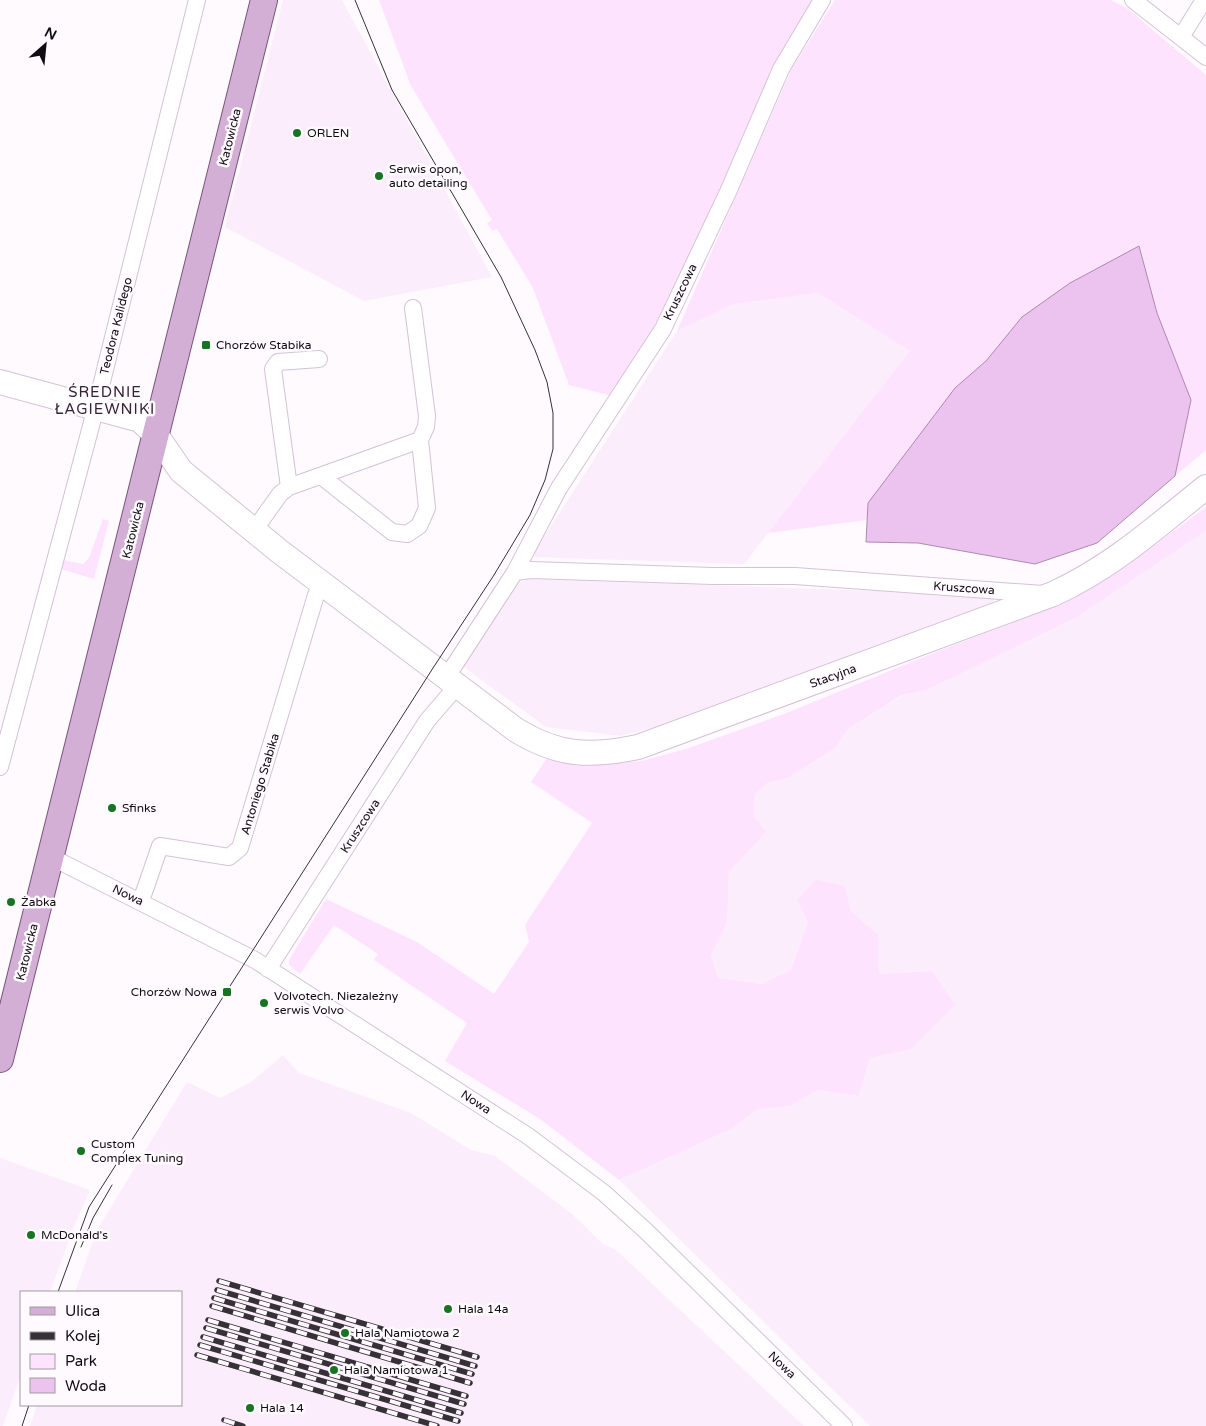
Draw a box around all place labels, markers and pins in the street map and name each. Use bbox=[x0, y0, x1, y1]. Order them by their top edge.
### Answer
place label: ORLEN bbox=[307, 126, 350, 140]
marker: ORLEN bbox=[291, 127, 303, 139]
place label: Serwis opon, auto detailing bbox=[389, 162, 467, 190]
marker: Serwis opon, auto detailing bbox=[373, 170, 385, 182]
place label: Chorzów Stabika bbox=[216, 338, 312, 352]
marker: Chorzów Stabika bbox=[200, 339, 212, 351]
place label: Sfinks bbox=[122, 801, 157, 815]
marker: Sfinks bbox=[106, 802, 118, 814]
place label: Żabka bbox=[21, 895, 56, 909]
marker: Żabka bbox=[5, 896, 17, 908]
place label: Chorzów Nowa bbox=[131, 985, 217, 999]
marker: Chorzów Nowa bbox=[221, 986, 233, 998]
place label: Volvotech. Niezależny serwis Volvo bbox=[274, 989, 399, 1017]
marker: Volvotech. Niezależny serwis Volvo bbox=[258, 997, 270, 1009]
place label: Custom Complex Tuning bbox=[91, 1137, 183, 1165]
marker: Custom Complex Tuning bbox=[75, 1145, 87, 1157]
place label: McDonald's bbox=[41, 1228, 108, 1242]
marker: McDonald's bbox=[25, 1229, 37, 1241]
place label: Hala 14a bbox=[458, 1302, 508, 1316]
marker: Hala 14a bbox=[442, 1303, 454, 1315]
place label: Hala Namiotowa 2 bbox=[355, 1326, 460, 1340]
marker: Hala Namiotowa 2 bbox=[339, 1327, 351, 1339]
place label: Hala Namiotowa 1 bbox=[344, 1363, 449, 1377]
marker: Hala Namiotowa 1 bbox=[328, 1364, 340, 1376]
place label: Hala 14 bbox=[260, 1401, 304, 1415]
marker: Hala 14 bbox=[244, 1402, 256, 1414]

